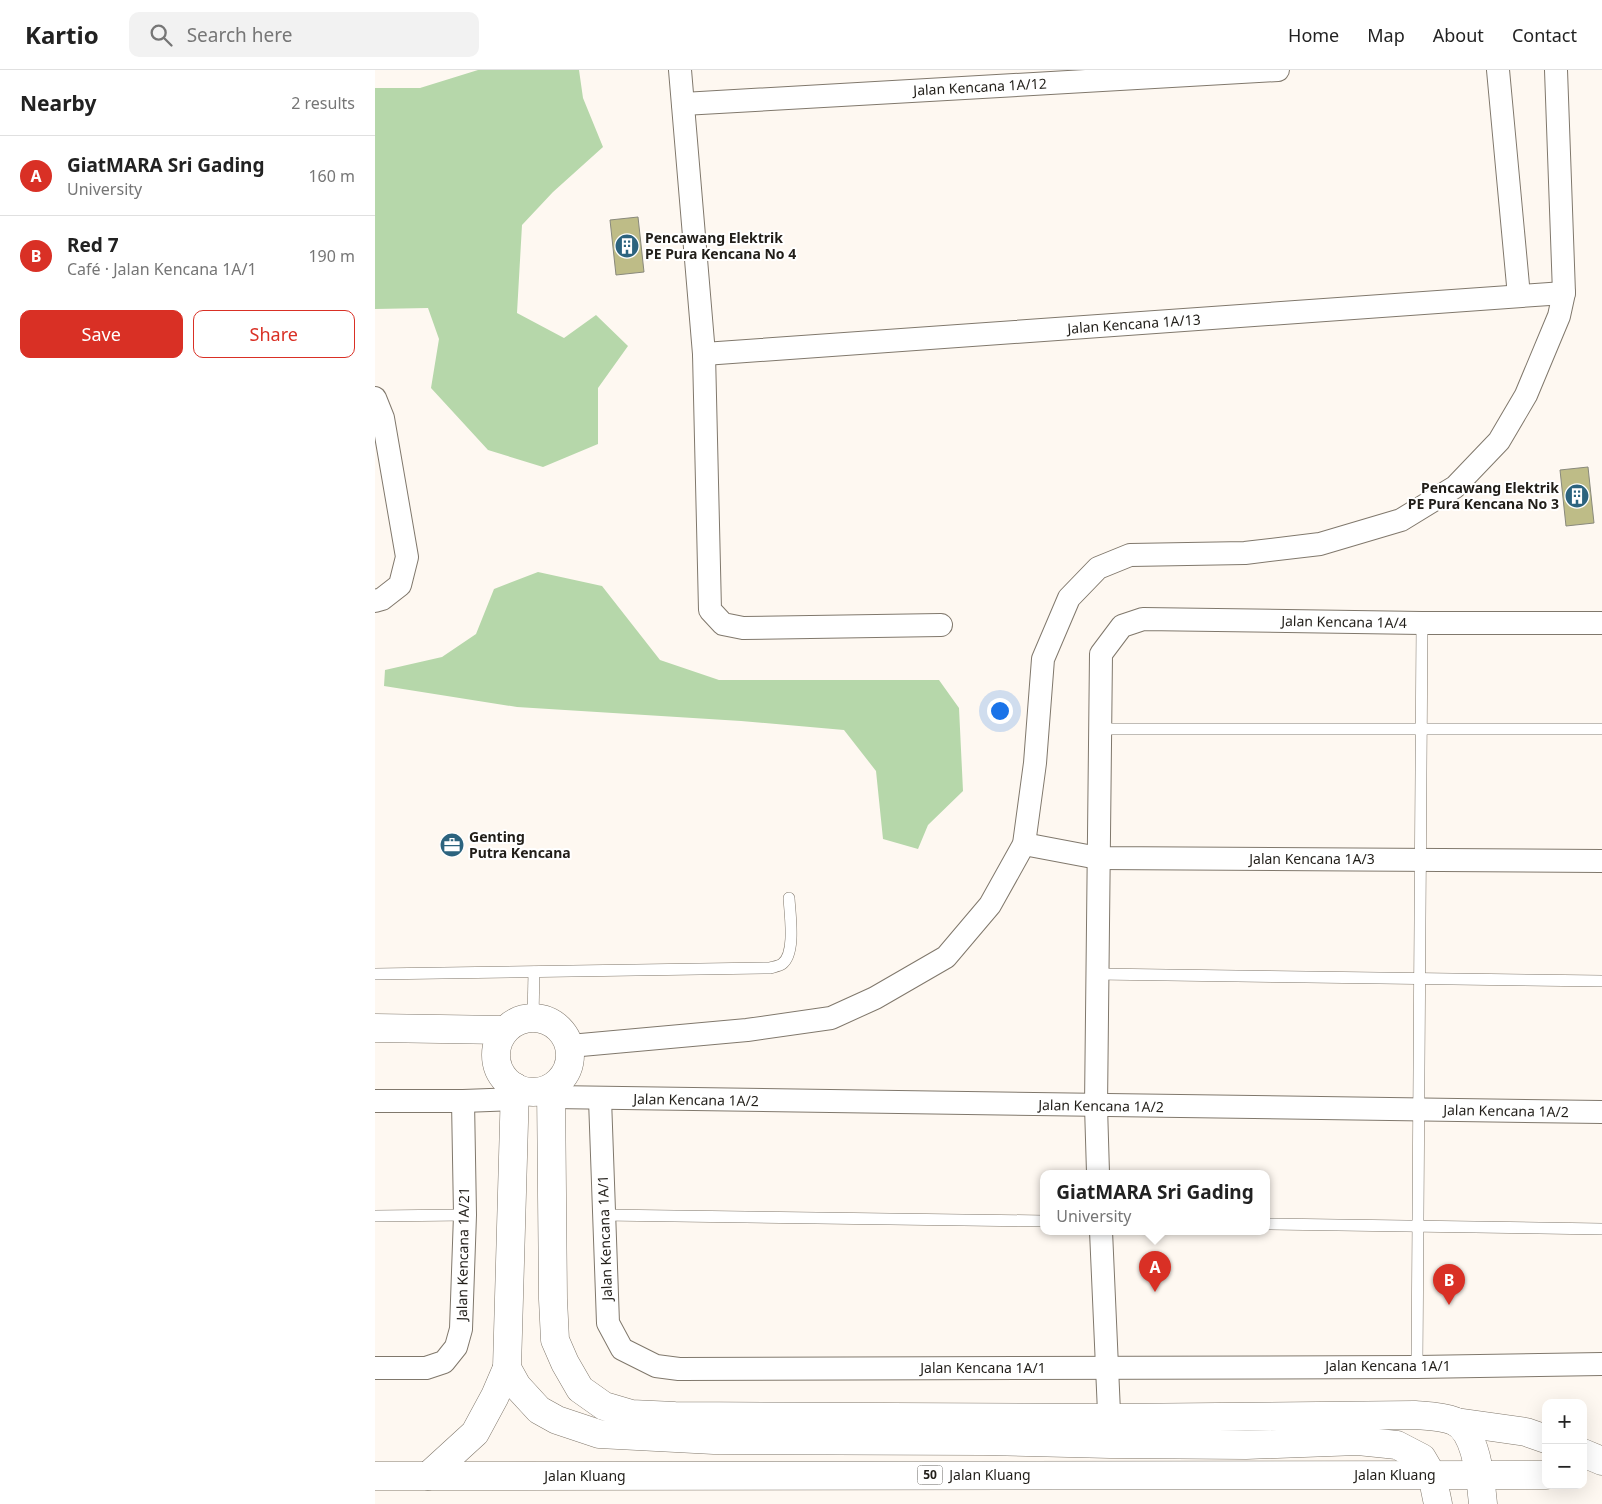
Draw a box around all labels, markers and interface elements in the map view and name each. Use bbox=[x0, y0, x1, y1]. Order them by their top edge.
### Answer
search box bbox=[129, 12, 479, 57]
text: Kartio bbox=[25, 18, 99, 51]
icon: search bbox=[147, 21, 175, 49]
text: Search here bbox=[187, 22, 292, 48]
text: Home bbox=[1288, 23, 1339, 47]
text: Map bbox=[1367, 23, 1405, 47]
text: About bbox=[1433, 23, 1484, 47]
text: Contact bbox=[1512, 23, 1577, 47]
street label: Jalan Kencana 1A/12 bbox=[911, 74, 1047, 100]
text: Nearby bbox=[20, 89, 96, 117]
text: 2 results bbox=[291, 92, 355, 114]
text: GiatMARA Sri Gading bbox=[67, 152, 264, 178]
text: A bbox=[30, 165, 42, 187]
text: 160 m bbox=[308, 165, 355, 187]
text: University bbox=[67, 178, 142, 200]
place label: Pencawang Elektrik PE Pura Kencana No 4 bbox=[645, 228, 796, 263]
text: Red 7 bbox=[67, 232, 119, 258]
building icon: Pencawang Elektrik PE Pura Kencana No 4 bbox=[614, 233, 640, 259]
text: B bbox=[31, 245, 41, 267]
text: 190 m bbox=[308, 245, 355, 267]
text: Café · Jalan Kencana 1A/1 bbox=[67, 258, 257, 280]
street label: Jalan Kencana 1A/13 bbox=[1065, 309, 1201, 338]
button: Save bbox=[20, 310, 183, 358]
button: Share bbox=[193, 310, 355, 358]
place label: Pencawang Elektrik PE Pura Kencana No 3 bbox=[1408, 478, 1559, 513]
building icon: Pencawang Elektrik PE Pura Kencana No 3 bbox=[1564, 483, 1590, 509]
street label: Jalan Kencana 1A/4 bbox=[1279, 611, 1407, 632]
your location bbox=[987, 698, 1013, 724]
place label: Genting Putra Kencana bbox=[469, 827, 571, 862]
office icon: Genting Putra Kencana bbox=[439, 832, 465, 858]
street label: Jalan Kencana 1A/3 bbox=[1247, 849, 1375, 868]
street label: Jalan Kencana 1A/2 bbox=[631, 1089, 759, 1110]
street label: Jalan Kencana 1A/2 bbox=[1036, 1095, 1164, 1116]
street label: Jalan Kencana 1A/2 bbox=[1441, 1100, 1569, 1121]
popup bbox=[1040, 1170, 1270, 1235]
street label: Jalan Kencana 1A/1 bbox=[593, 1175, 616, 1303]
text: GiatMARA Sri Gading bbox=[1056, 1179, 1254, 1205]
street label: Jalan Kencana 1A/21 bbox=[452, 1187, 473, 1323]
text: University bbox=[1056, 1205, 1131, 1227]
pin: A bbox=[1139, 1251, 1171, 1292]
pin: B bbox=[1433, 1264, 1465, 1305]
street label: Jalan Kencana 1A/1 bbox=[1323, 1356, 1451, 1375]
street label: Jalan Kencana 1A/1 bbox=[918, 1358, 1046, 1377]
map controls bbox=[1542, 1399, 1587, 1489]
button: + bbox=[1542, 1399, 1587, 1444]
button: − bbox=[1542, 1444, 1587, 1489]
street label: Jalan Kluang bbox=[947, 1465, 1031, 1484]
street label: Jalan Kluang bbox=[1352, 1465, 1436, 1484]
street label: Jalan Kluang bbox=[542, 1466, 626, 1485]
road number: 50 bbox=[917, 1466, 943, 1484]

